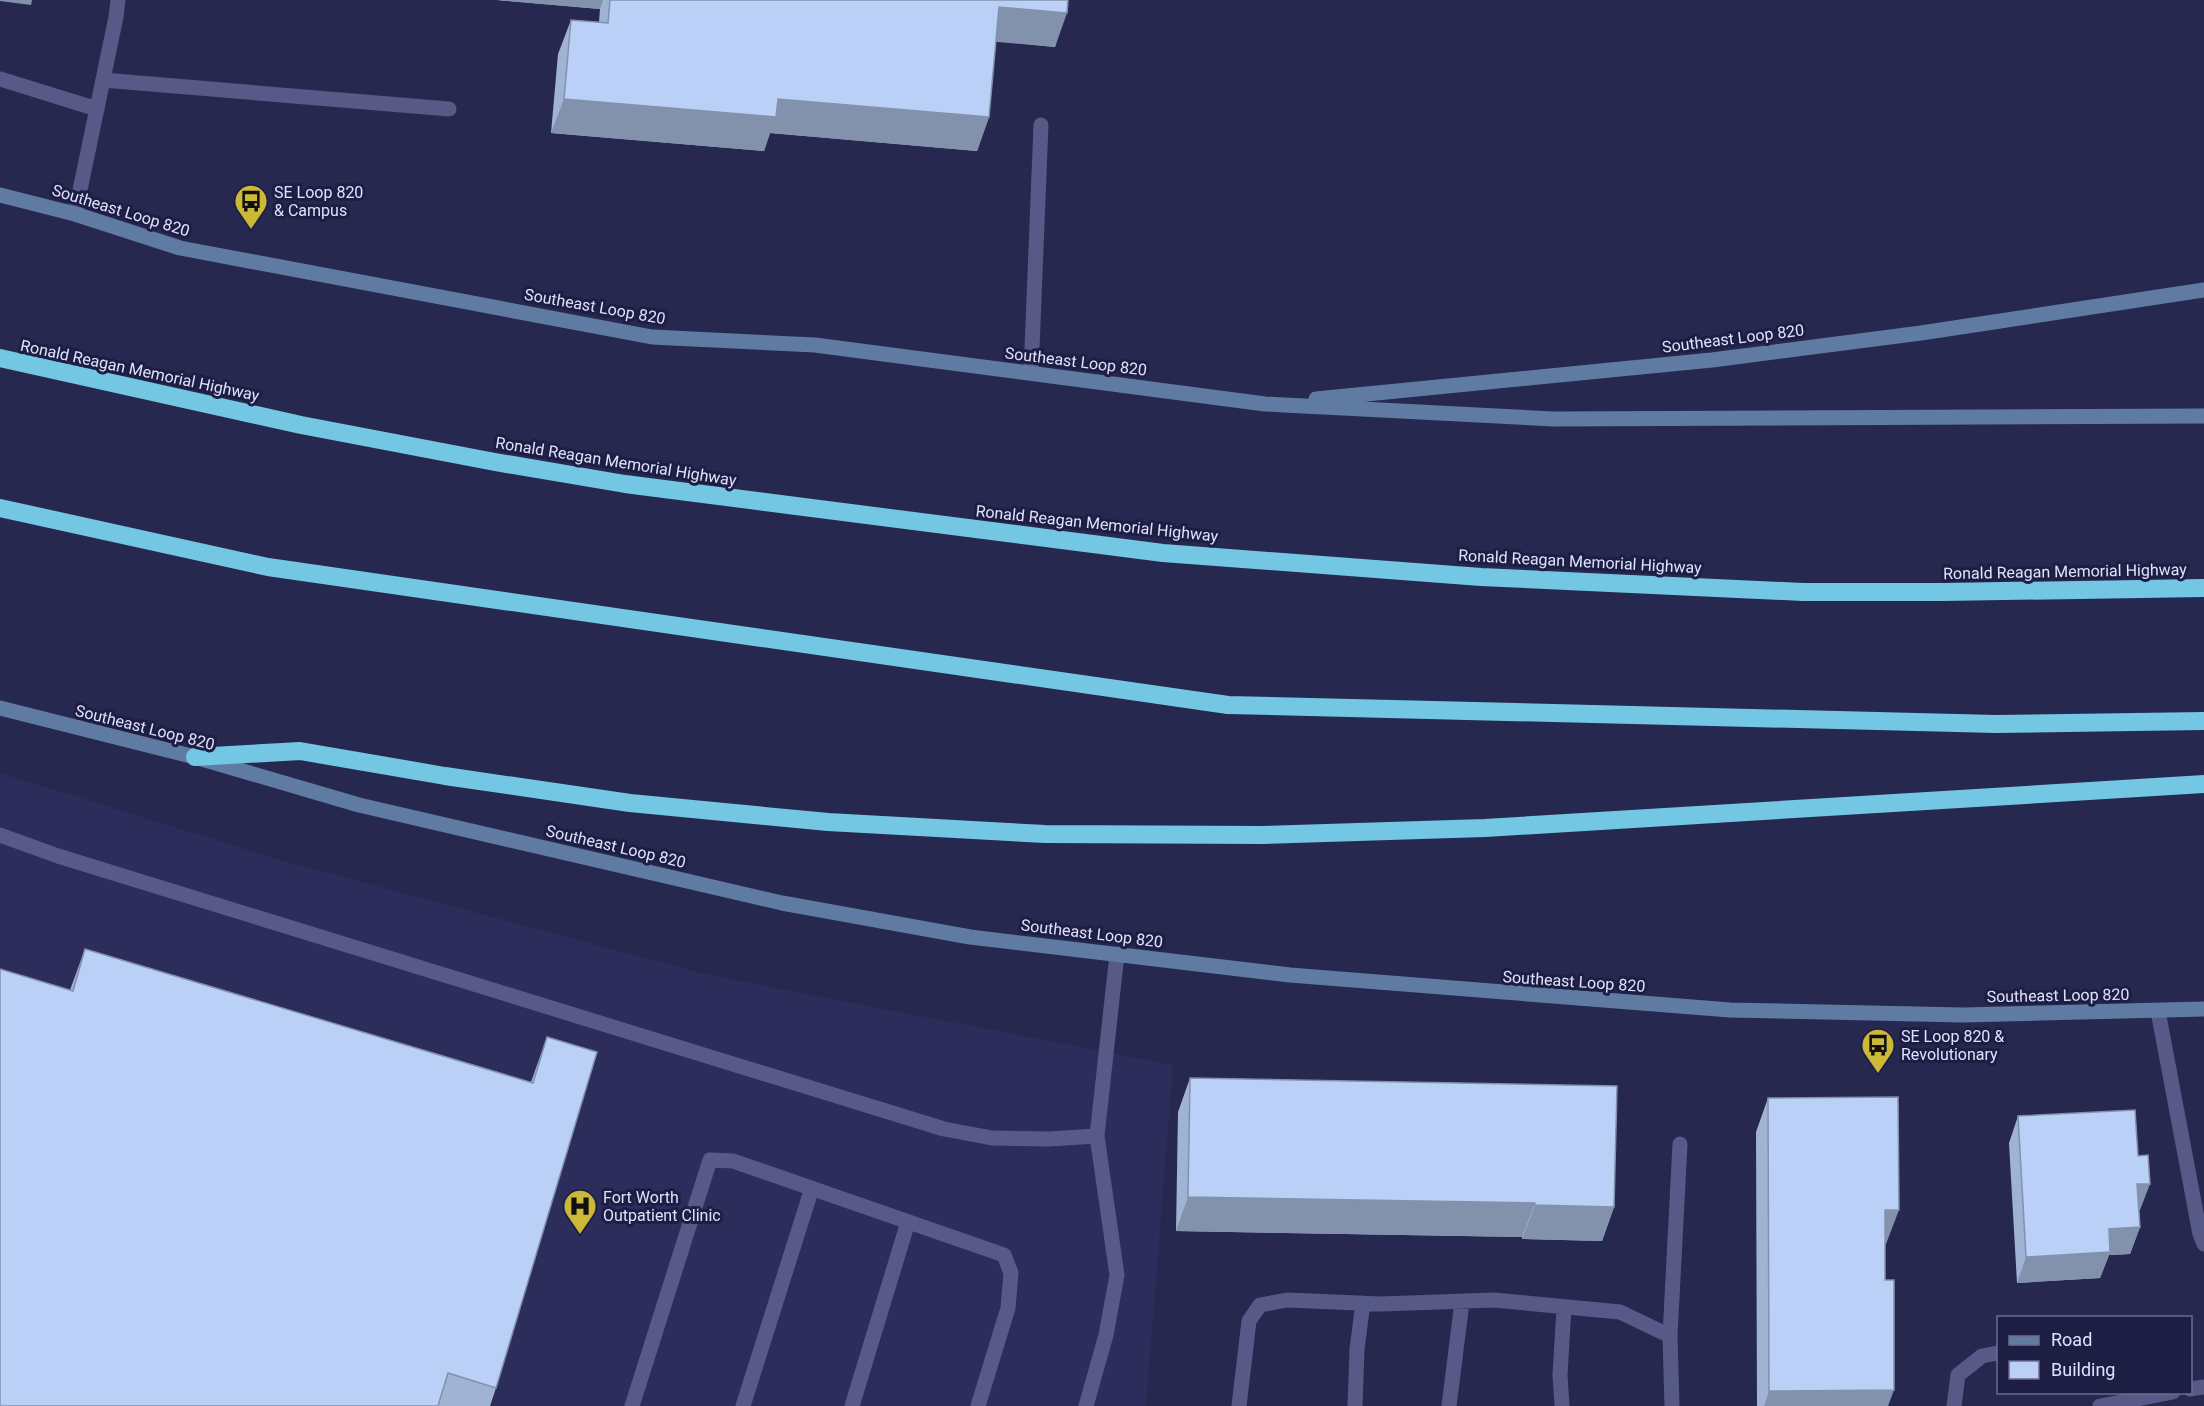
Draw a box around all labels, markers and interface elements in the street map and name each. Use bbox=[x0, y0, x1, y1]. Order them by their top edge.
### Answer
street label: Southeast Loop 820 bbox=[50, 180, 192, 240]
bus stop icon: SE Loop 820 & Campus bbox=[233, 183, 269, 230]
place label: SE Loop 820 & Campus bbox=[274, 183, 363, 220]
street label: Southeast Loop 820 bbox=[523, 285, 667, 328]
street label: Southeast Loop 820 bbox=[1661, 320, 1805, 357]
street label: Ronald Reagan Memorial Highway bbox=[19, 336, 261, 405]
street label: Southeast Loop 820 bbox=[1004, 343, 1148, 380]
street label: Ronald Reagan Memorial Highway bbox=[494, 433, 738, 490]
street label: Ronald Reagan Memorial Highway bbox=[975, 501, 1220, 546]
street label: Ronald Reagan Memorial Highway bbox=[1458, 546, 1703, 577]
street label: Ronald Reagan Memorial Highway bbox=[1943, 560, 2187, 583]
street label: Southeast Loop 820 bbox=[73, 701, 217, 754]
street label: Southeast Loop 820 bbox=[544, 821, 688, 872]
street label: Southeast Loop 820 bbox=[1020, 915, 1164, 952]
street label: Southeast Loop 820 bbox=[1502, 967, 1646, 996]
street label: Southeast Loop 820 bbox=[1986, 985, 2130, 1006]
bus stop icon: SE Loop 820 & Revolutionary bbox=[1860, 1027, 1896, 1074]
place label: SE Loop 820 & Revolutionary bbox=[1901, 1027, 2004, 1064]
hospital icon: Fort Worth Outpatient Clinic bbox=[562, 1188, 598, 1235]
place label: Fort Worth Outpatient Clinic bbox=[603, 1188, 721, 1225]
legend bbox=[1997, 1316, 2192, 1394]
text: Road bbox=[2051, 1329, 2092, 1350]
text: Building bbox=[2051, 1359, 2115, 1380]

